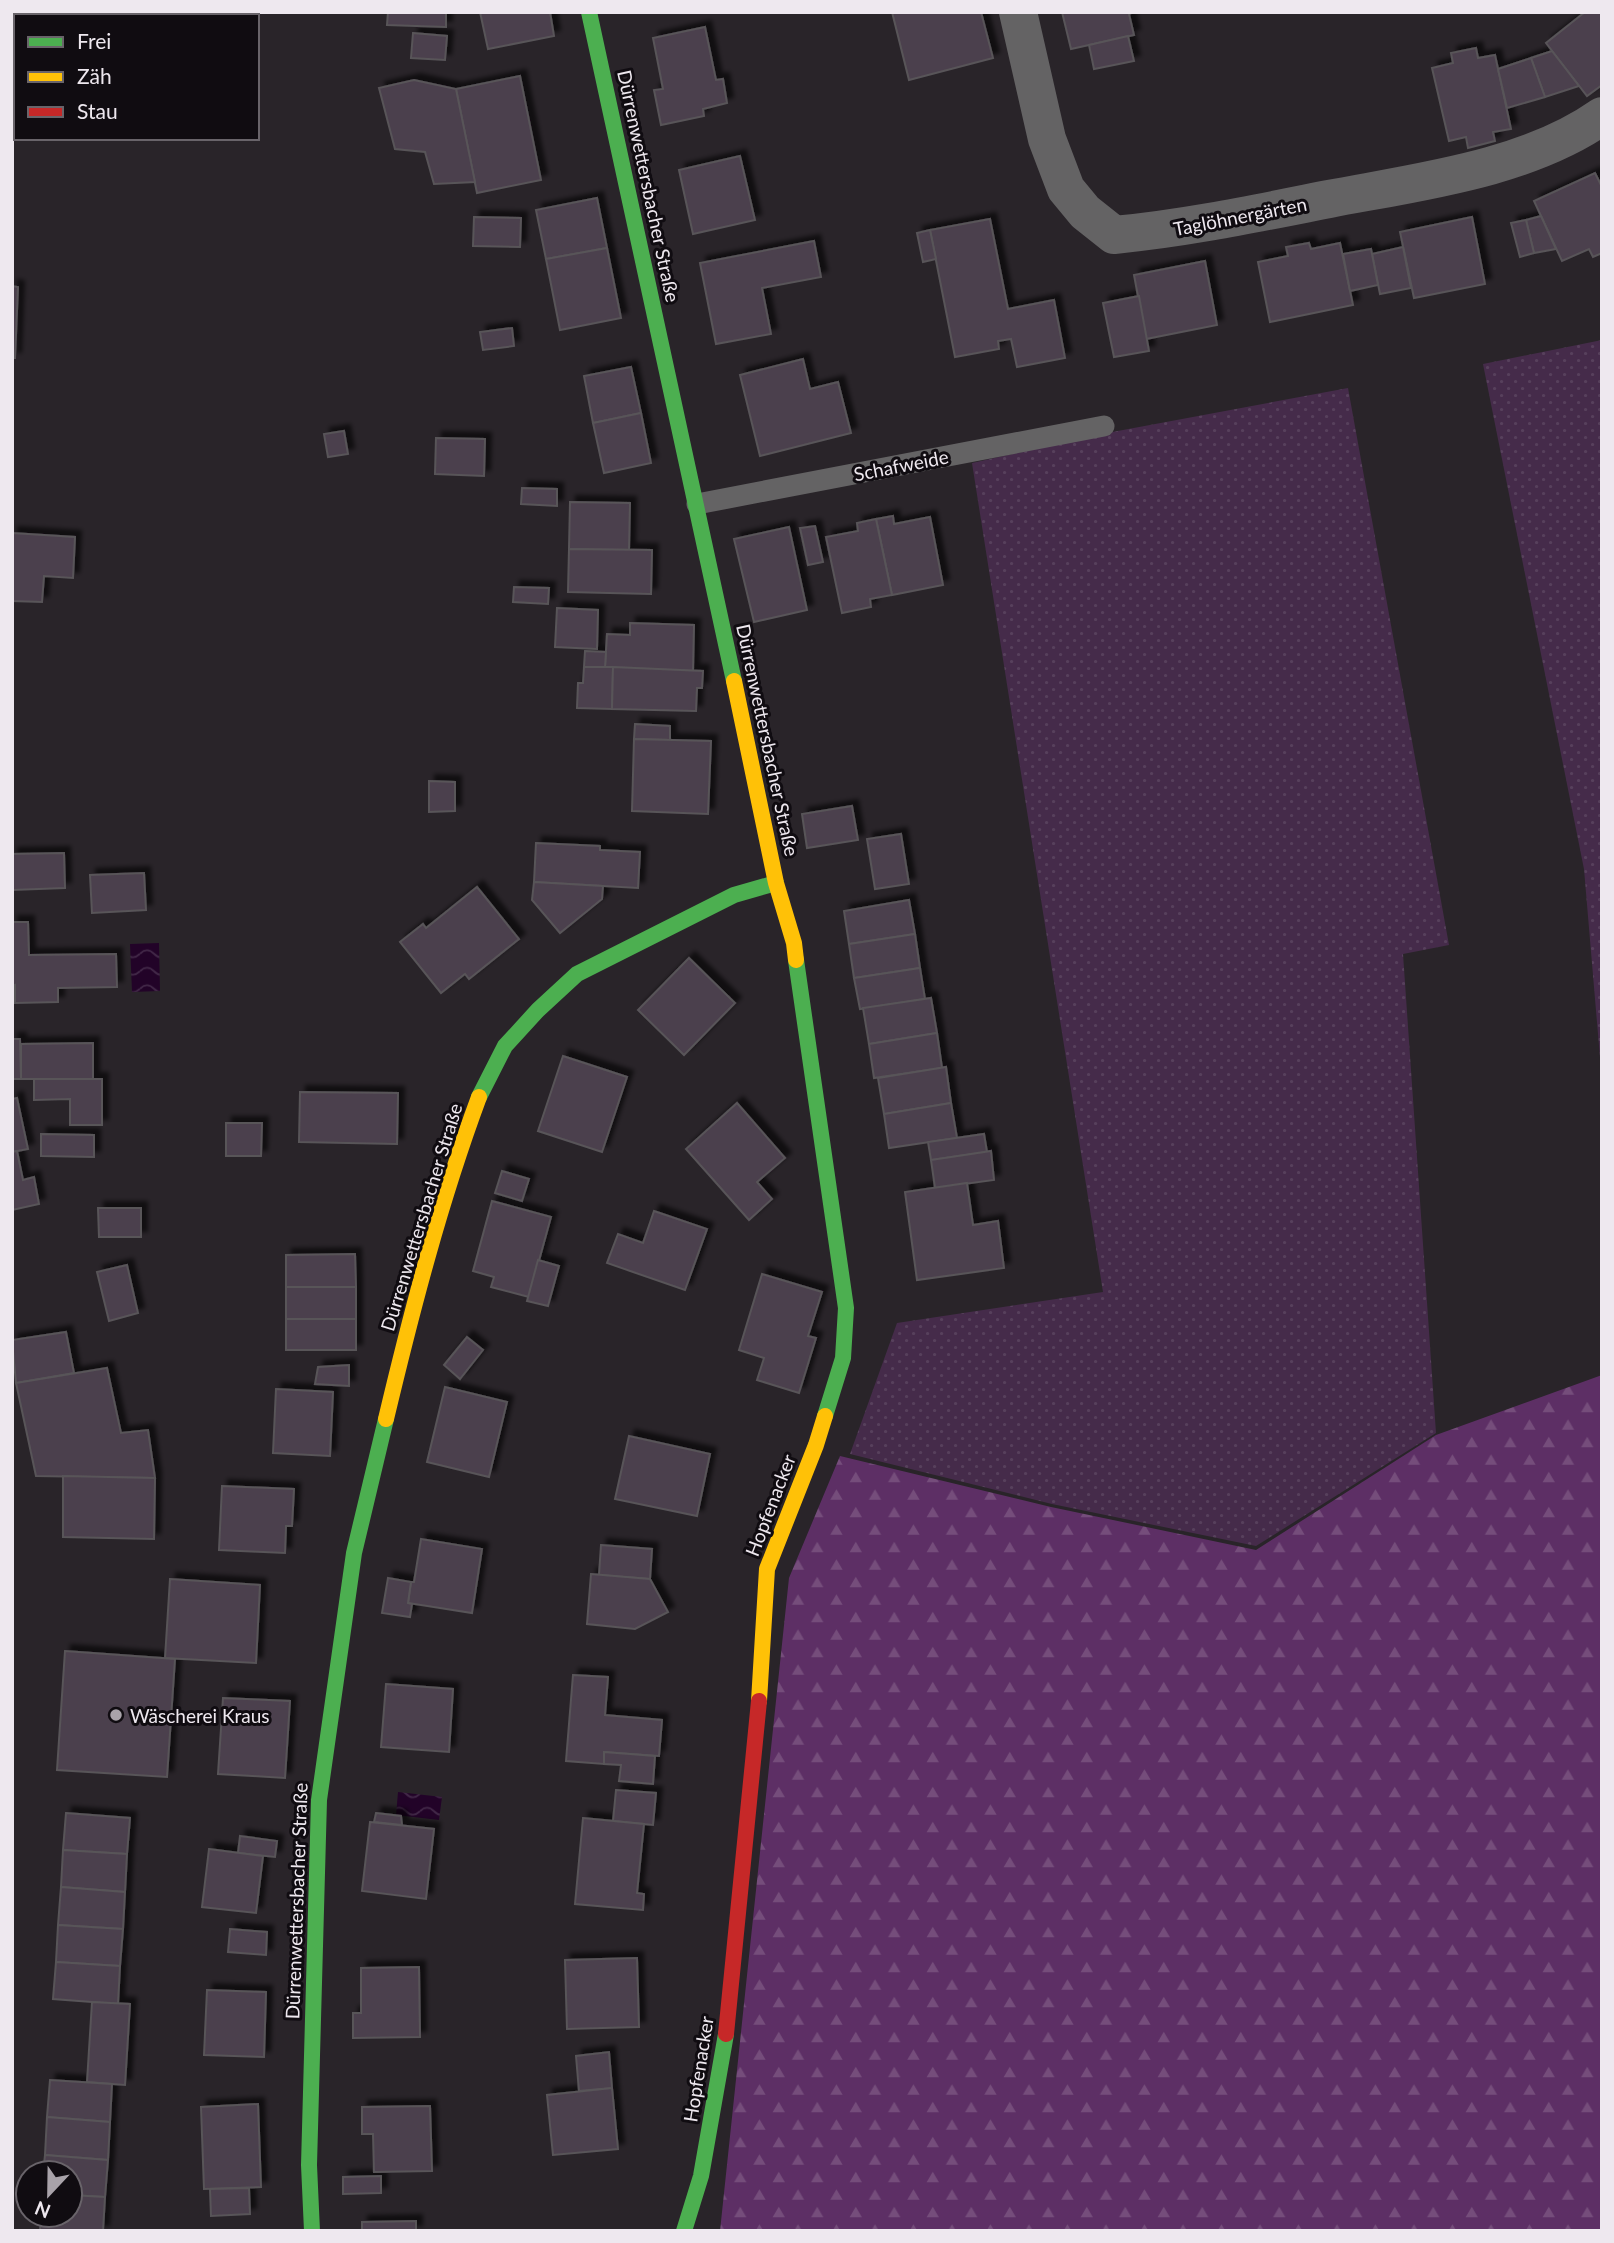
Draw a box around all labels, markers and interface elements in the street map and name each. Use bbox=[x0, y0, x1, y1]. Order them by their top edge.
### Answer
legend bbox=[14, 14, 259, 140]
text: Frei bbox=[77, 28, 111, 53]
text: Zäh bbox=[77, 63, 112, 88]
street label: Dürrenwettersbacher Straße bbox=[613, 68, 685, 304]
text: Stau bbox=[77, 98, 118, 123]
street label: Taglöhnergärten bbox=[1171, 192, 1309, 240]
street label: Schafweide bbox=[852, 445, 950, 485]
street label: Dürrenwettersbacher Straße bbox=[732, 622, 804, 858]
street label: Dürrenwettersbacher Straße bbox=[375, 1100, 467, 1334]
street label: Hopfenacker bbox=[740, 1451, 800, 1559]
place label: Wäscherei Kraus bbox=[130, 1704, 270, 1727]
marker: Wäscherei Kraus bbox=[108, 1707, 124, 1723]
street label: Dürrenwettersbacher Straße bbox=[280, 1782, 312, 2020]
street label: Hopfenacker bbox=[678, 2014, 718, 2124]
north arrow bbox=[14, 2159, 84, 2229]
text: N bbox=[31, 2197, 54, 2224]

